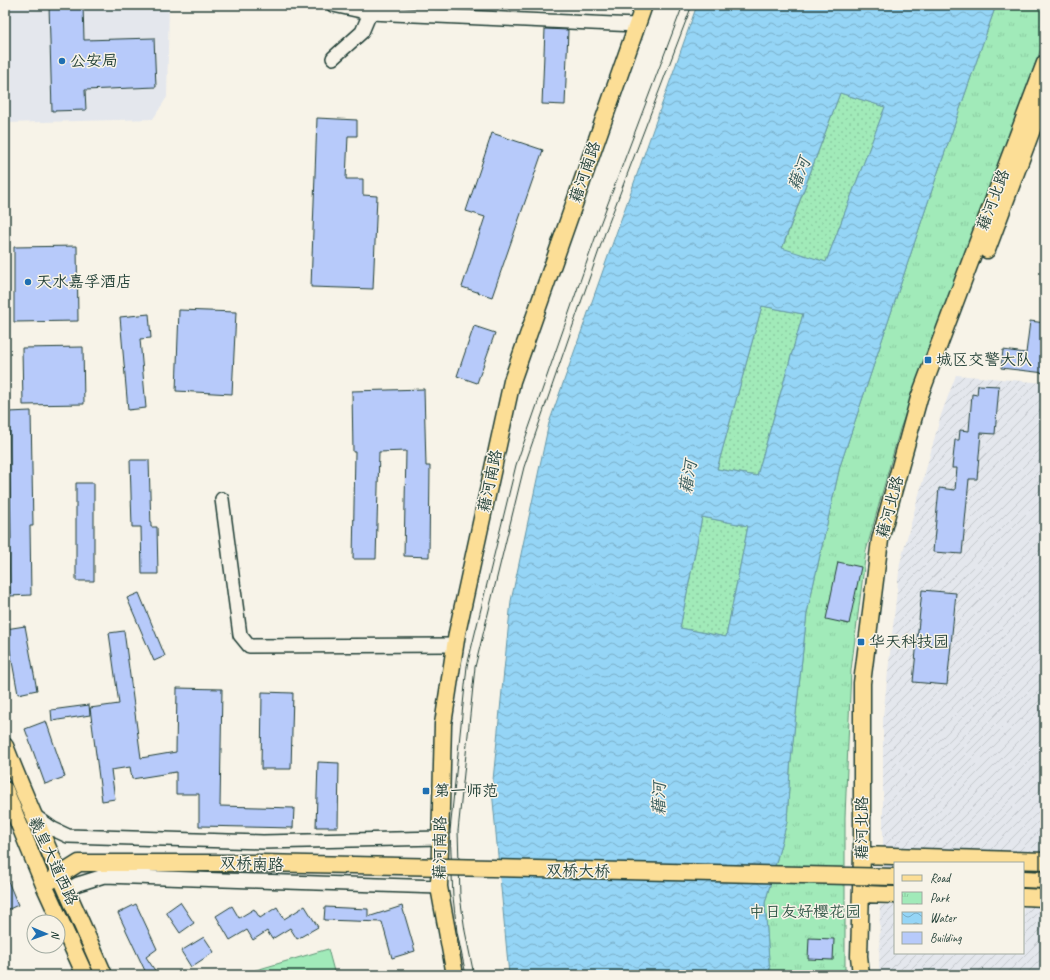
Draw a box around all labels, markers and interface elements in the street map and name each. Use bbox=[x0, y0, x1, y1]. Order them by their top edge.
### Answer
place label: 公安局 bbox=[70, 51, 118, 71]
marker: 公安局 bbox=[57, 56, 67, 66]
street label: 藉河南路 bbox=[565, 138, 605, 206]
water label: 藉河 bbox=[783, 152, 816, 194]
street label: 藉河北路 bbox=[972, 167, 1014, 233]
place label: 天水嘉孚酒店 bbox=[36, 272, 132, 292]
marker: 天水嘉孚酒店 bbox=[23, 277, 33, 287]
place label: 城区交警大队 bbox=[936, 350, 1032, 370]
marker: 城区交警大队 bbox=[923, 355, 933, 365]
street label: 藉河南路 bbox=[474, 448, 506, 514]
water label: 藉河 bbox=[675, 455, 702, 496]
street label: 藉河北路 bbox=[872, 473, 908, 541]
place label: 华天科技园 bbox=[869, 632, 949, 652]
marker: 华天科技园 bbox=[856, 637, 866, 647]
water label: 藉河 bbox=[648, 779, 670, 816]
place label: 第一师范 bbox=[434, 781, 498, 801]
marker: 第一师范 bbox=[421, 786, 431, 796]
street label: 藉河北路 bbox=[852, 796, 872, 860]
street label: 羲皇大道西路 bbox=[24, 813, 82, 909]
street label: 藉河南路 bbox=[429, 816, 451, 880]
street label: 双桥南路 bbox=[220, 853, 284, 875]
street label: 双桥大桥 bbox=[546, 860, 610, 882]
legend bbox=[894, 862, 1024, 954]
text: Road bbox=[930, 870, 952, 886]
text: Park bbox=[930, 890, 951, 906]
park label: 中日友好樱花园 bbox=[749, 902, 861, 922]
text: Water bbox=[930, 910, 958, 926]
north arrow bbox=[26, 914, 66, 954]
text: Building bbox=[930, 930, 962, 946]
text: N bbox=[49, 931, 63, 940]

